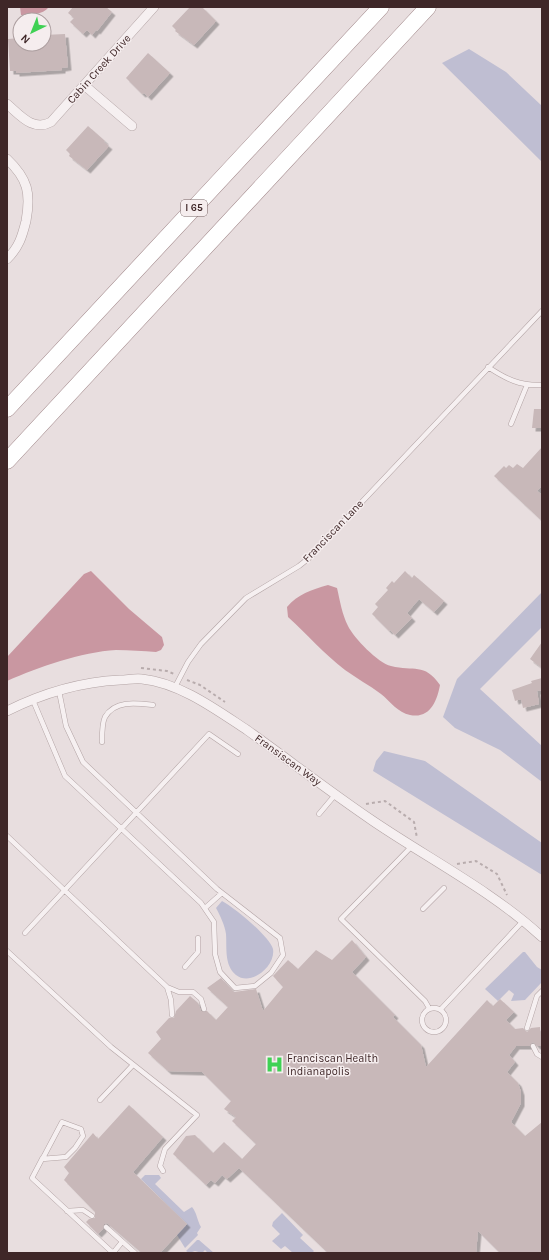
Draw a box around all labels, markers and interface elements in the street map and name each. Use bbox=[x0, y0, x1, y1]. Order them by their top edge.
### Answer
north arrow bbox=[12, 12, 52, 52]
text: N bbox=[18, 32, 33, 46]
street label: Cabin Creek Drive bbox=[65, 32, 134, 106]
road number: I 65 bbox=[181, 200, 207, 216]
street label: Franciscan Lane bbox=[300, 497, 366, 565]
street label: Fransiscan Way bbox=[252, 732, 324, 788]
place label: Franciscan Health Indianapolis bbox=[287, 1052, 378, 1078]
hospital icon: Franciscan Health Indianapolis bbox=[264, 1054, 284, 1074]

